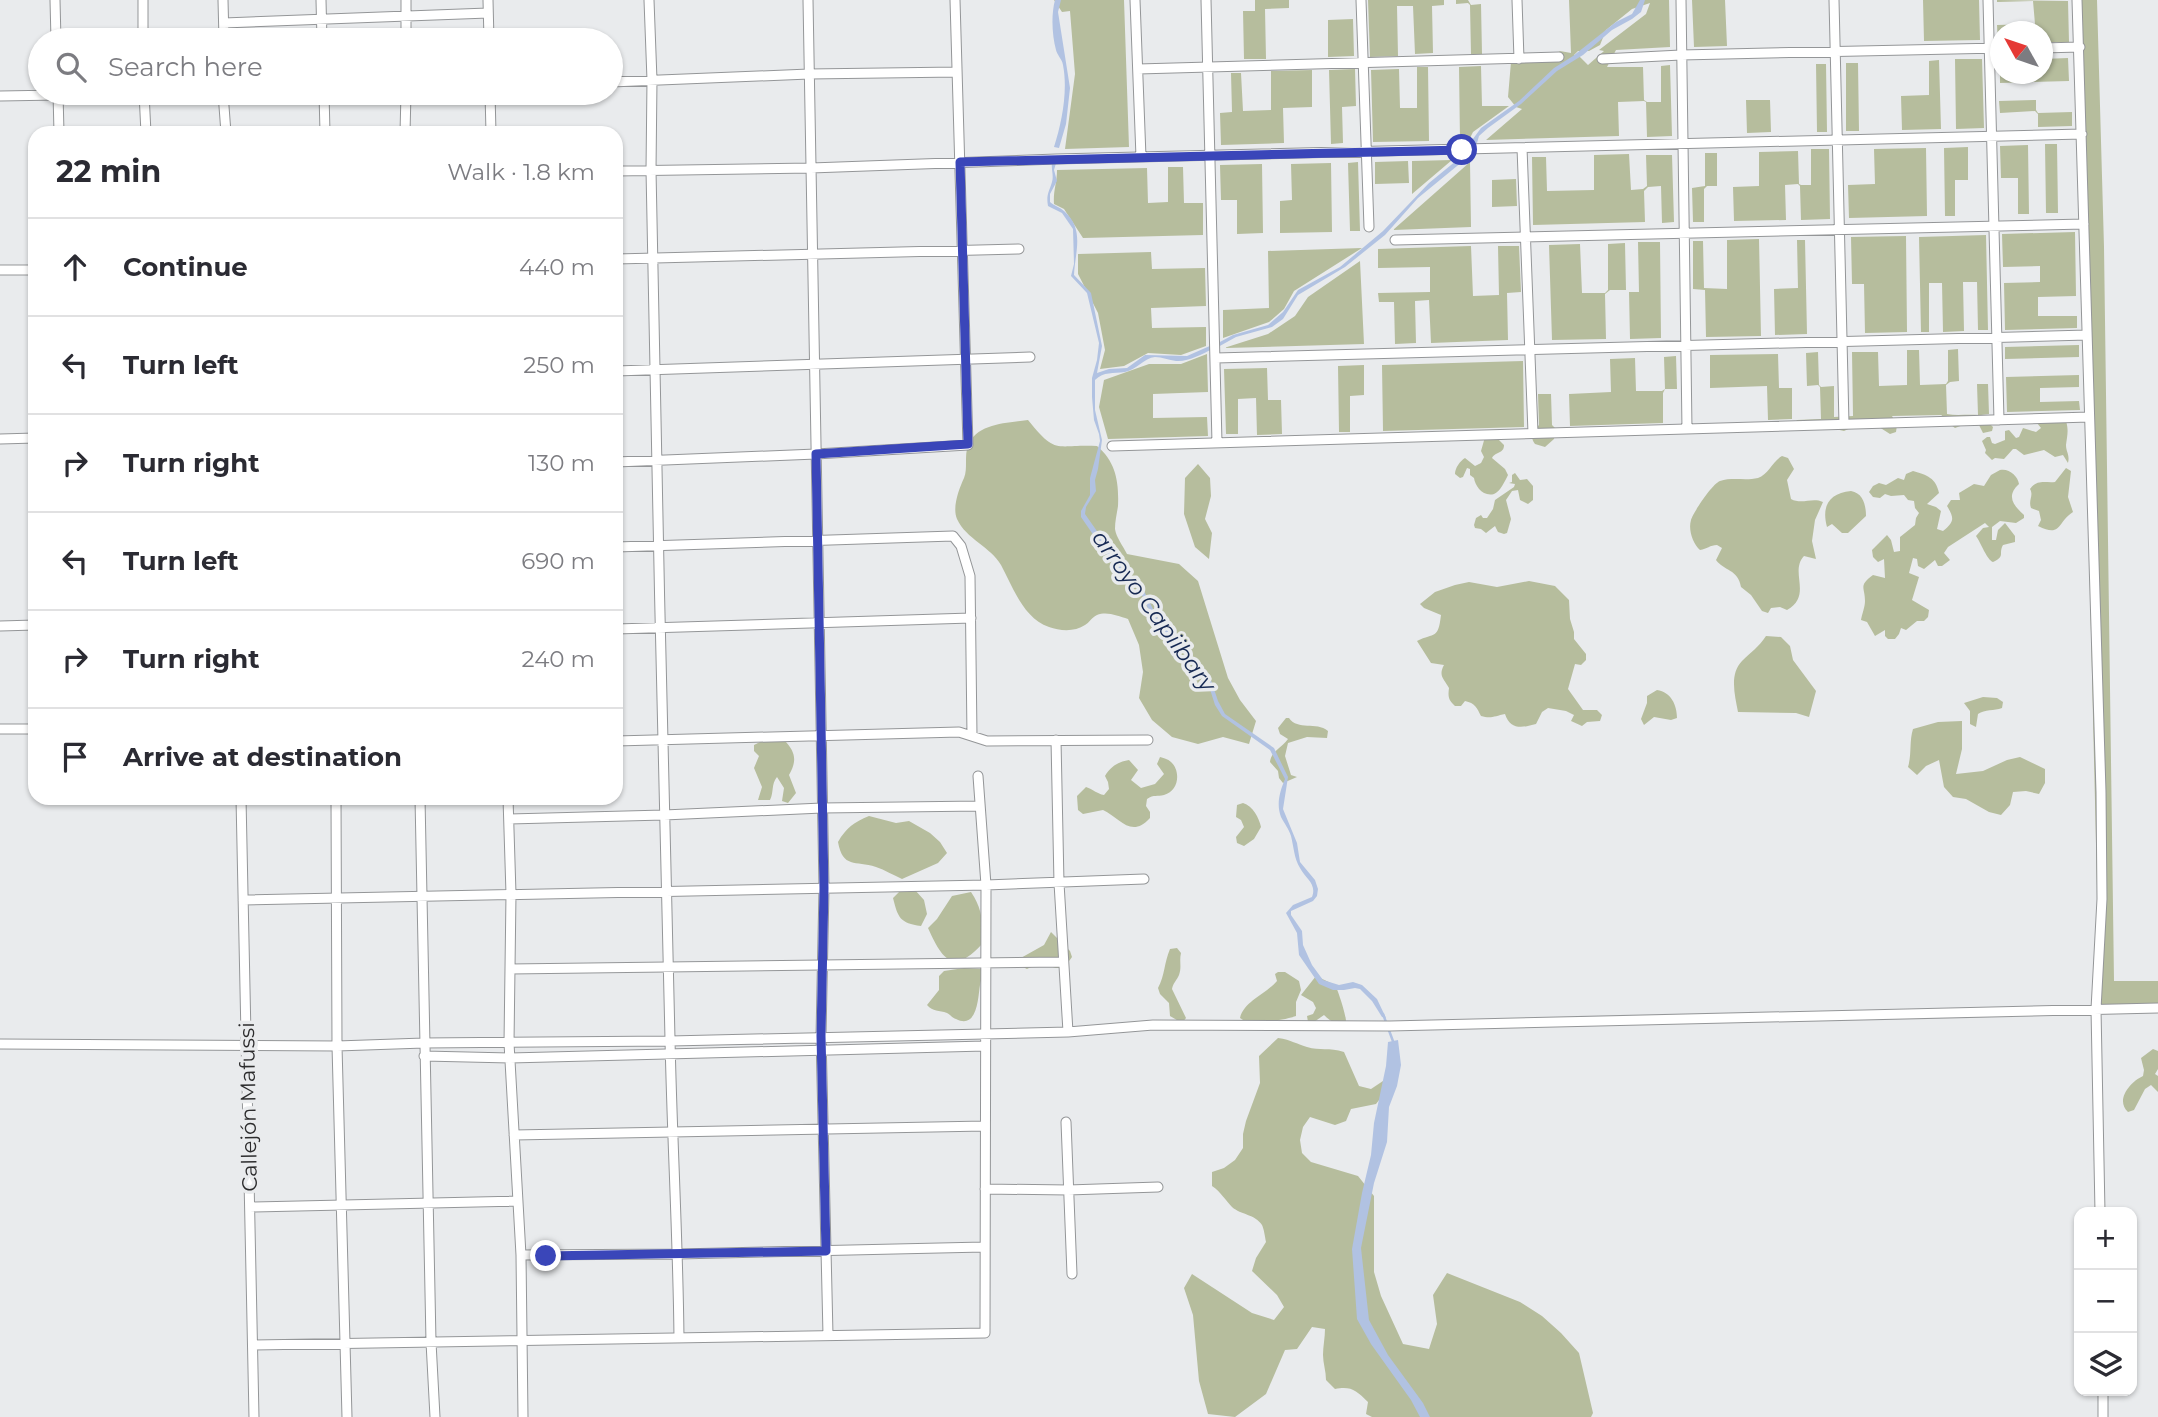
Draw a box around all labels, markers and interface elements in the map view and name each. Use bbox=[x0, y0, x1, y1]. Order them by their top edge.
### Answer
north arrow bbox=[1990, 21, 2053, 84]
search box bbox=[28, 28, 623, 105]
icon: search bbox=[52, 48, 90, 86]
text: Search here bbox=[108, 51, 263, 83]
route start bbox=[1446, 134, 1477, 165]
text: 22 min bbox=[56, 153, 161, 190]
text: Walk · 1.8 km bbox=[447, 158, 595, 186]
icon: ahead bbox=[56, 248, 94, 286]
text: Continue bbox=[123, 251, 248, 283]
text: 440 m bbox=[519, 253, 595, 281]
icon: left bbox=[56, 346, 94, 384]
text: Turn left bbox=[123, 349, 239, 381]
text: 250 m bbox=[523, 351, 595, 379]
icon: right bbox=[56, 444, 94, 482]
text: Turn right bbox=[123, 447, 259, 479]
text: 130 m bbox=[528, 449, 595, 477]
water label: arroyo Capiibary bbox=[1086, 525, 1223, 698]
icon: left bbox=[56, 542, 94, 580]
text: Turn left bbox=[123, 545, 239, 577]
text: 690 m bbox=[521, 547, 595, 575]
icon: right bbox=[56, 640, 94, 678]
text: Turn right bbox=[123, 643, 259, 675]
text: 240 m bbox=[522, 645, 595, 673]
icon: arrive bbox=[56, 738, 94, 776]
text: Arrive at destination bbox=[123, 741, 402, 773]
street label: Callejón Mafussi bbox=[234, 1022, 262, 1192]
map controls bbox=[2074, 1207, 2137, 1396]
button: + bbox=[2074, 1207, 2137, 1270]
route end bbox=[530, 1240, 561, 1271]
button: − bbox=[2074, 1270, 2137, 1333]
button: layers bbox=[2074, 1333, 2137, 1396]

